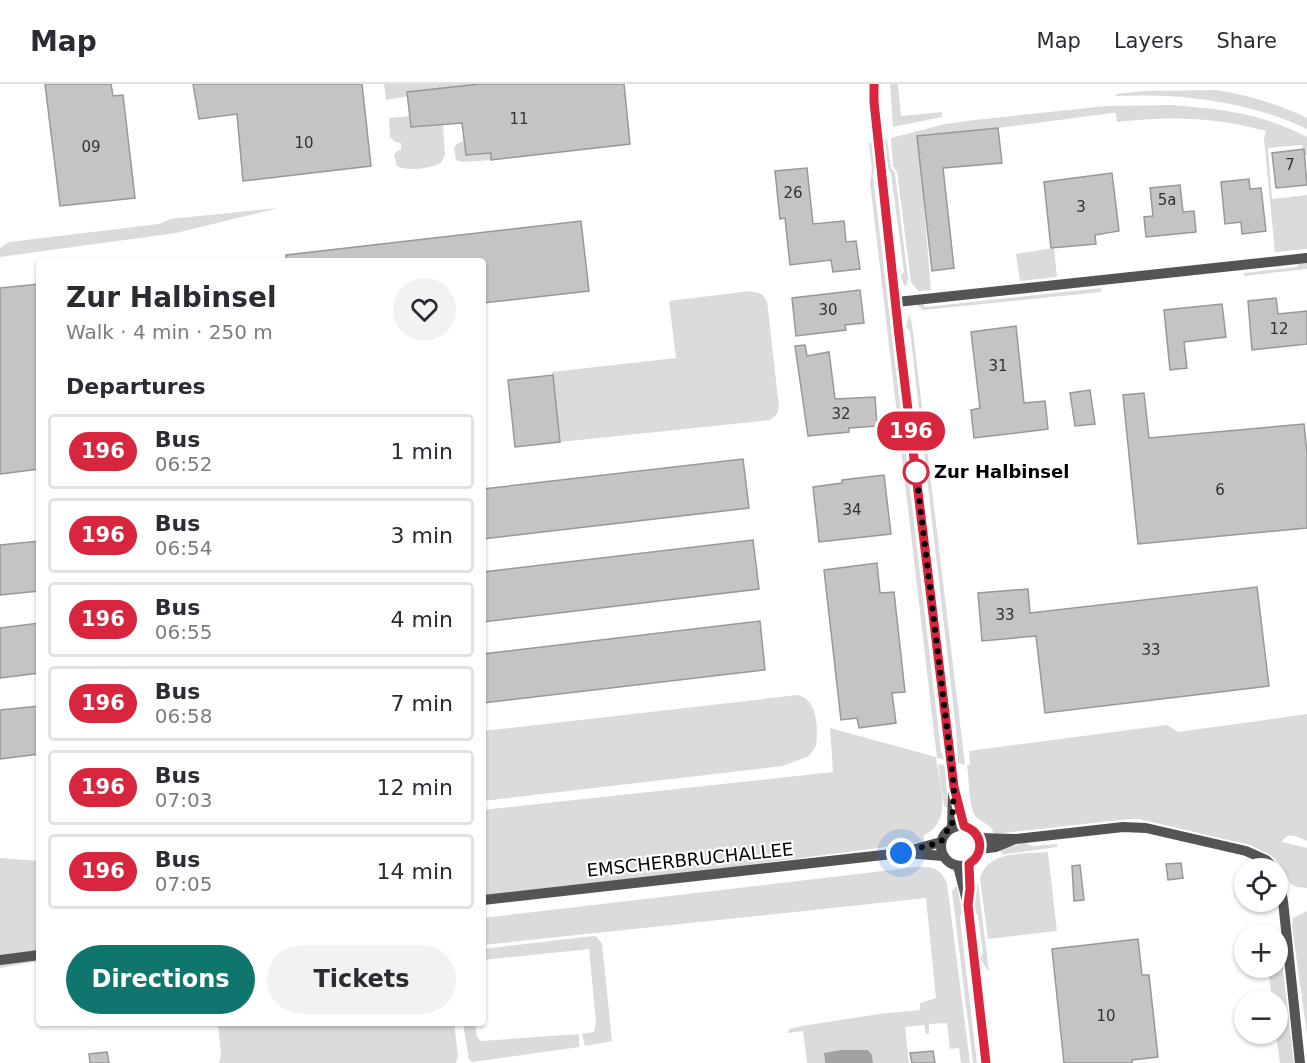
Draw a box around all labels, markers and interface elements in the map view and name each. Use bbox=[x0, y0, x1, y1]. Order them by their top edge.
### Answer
text: Map bbox=[30, 25, 97, 58]
text: Map bbox=[1037, 29, 1081, 53]
text: Layers bbox=[1114, 29, 1183, 53]
text: Share bbox=[1216, 29, 1277, 53]
house number: 11 bbox=[509, 110, 529, 128]
house number: 10 bbox=[294, 134, 314, 152]
house number: 09 bbox=[81, 138, 101, 156]
house number: 7 bbox=[1285, 156, 1295, 174]
house number: 26 bbox=[783, 184, 803, 202]
house number: 5a bbox=[1158, 191, 1176, 209]
house number: 3 bbox=[1076, 198, 1086, 216]
button: heart bbox=[393, 278, 456, 341]
text: Zur Halbinsel bbox=[66, 281, 277, 314]
house number: 30 bbox=[818, 301, 838, 319]
text: Walk · 4 min · 250 m bbox=[66, 320, 273, 344]
house number: 12 bbox=[1269, 320, 1289, 338]
house number: 31 bbox=[988, 357, 1008, 375]
text: Departures bbox=[66, 374, 206, 399]
house number: 32 bbox=[831, 405, 851, 423]
line badge: 196 bbox=[876, 412, 946, 450]
text: 196 bbox=[889, 419, 933, 443]
text: Bus bbox=[155, 427, 200, 452]
text: 196 bbox=[81, 439, 125, 463]
text: 1 min bbox=[391, 439, 453, 464]
text: 06:52 bbox=[155, 452, 212, 476]
marker: Zur Halbinsel bbox=[903, 459, 929, 485]
place label: Zur Halbinsel bbox=[934, 461, 1069, 482]
house number: 6 bbox=[1215, 481, 1225, 499]
house number: 34 bbox=[842, 501, 862, 519]
text: Bus bbox=[155, 511, 200, 536]
text: 196 bbox=[81, 523, 125, 547]
text: 3 min bbox=[391, 523, 453, 548]
text: 06:54 bbox=[155, 536, 212, 560]
text: Bus bbox=[155, 595, 200, 620]
house number: 33 bbox=[995, 606, 1015, 624]
text: 196 bbox=[81, 607, 125, 631]
text: 4 min bbox=[391, 607, 453, 632]
text: 06:55 bbox=[155, 620, 212, 644]
house number: 33 bbox=[1141, 641, 1161, 659]
text: Bus bbox=[155, 679, 200, 704]
text: 196 bbox=[81, 691, 125, 715]
text: 7 min bbox=[391, 691, 453, 716]
text: 06:58 bbox=[155, 704, 212, 728]
text: Bus bbox=[155, 763, 200, 788]
text: 196 bbox=[81, 775, 125, 799]
text: 12 min bbox=[377, 775, 453, 800]
text: 07:03 bbox=[155, 788, 212, 812]
street label: EMSCHERBRUCHALLEE bbox=[586, 838, 794, 881]
your location bbox=[886, 838, 916, 868]
text: Bus bbox=[155, 847, 200, 872]
map controls bbox=[1234, 858, 1288, 1044]
button: locate bbox=[1234, 858, 1288, 912]
text: 196 bbox=[81, 859, 125, 883]
text: 14 min bbox=[377, 859, 453, 884]
text: 07:05 bbox=[155, 872, 212, 896]
button: + bbox=[1234, 924, 1288, 978]
button: Directions bbox=[66, 945, 255, 1014]
button: Tickets bbox=[267, 945, 456, 1014]
button: − bbox=[1234, 990, 1288, 1044]
house number: 10 bbox=[1096, 1007, 1116, 1025]

